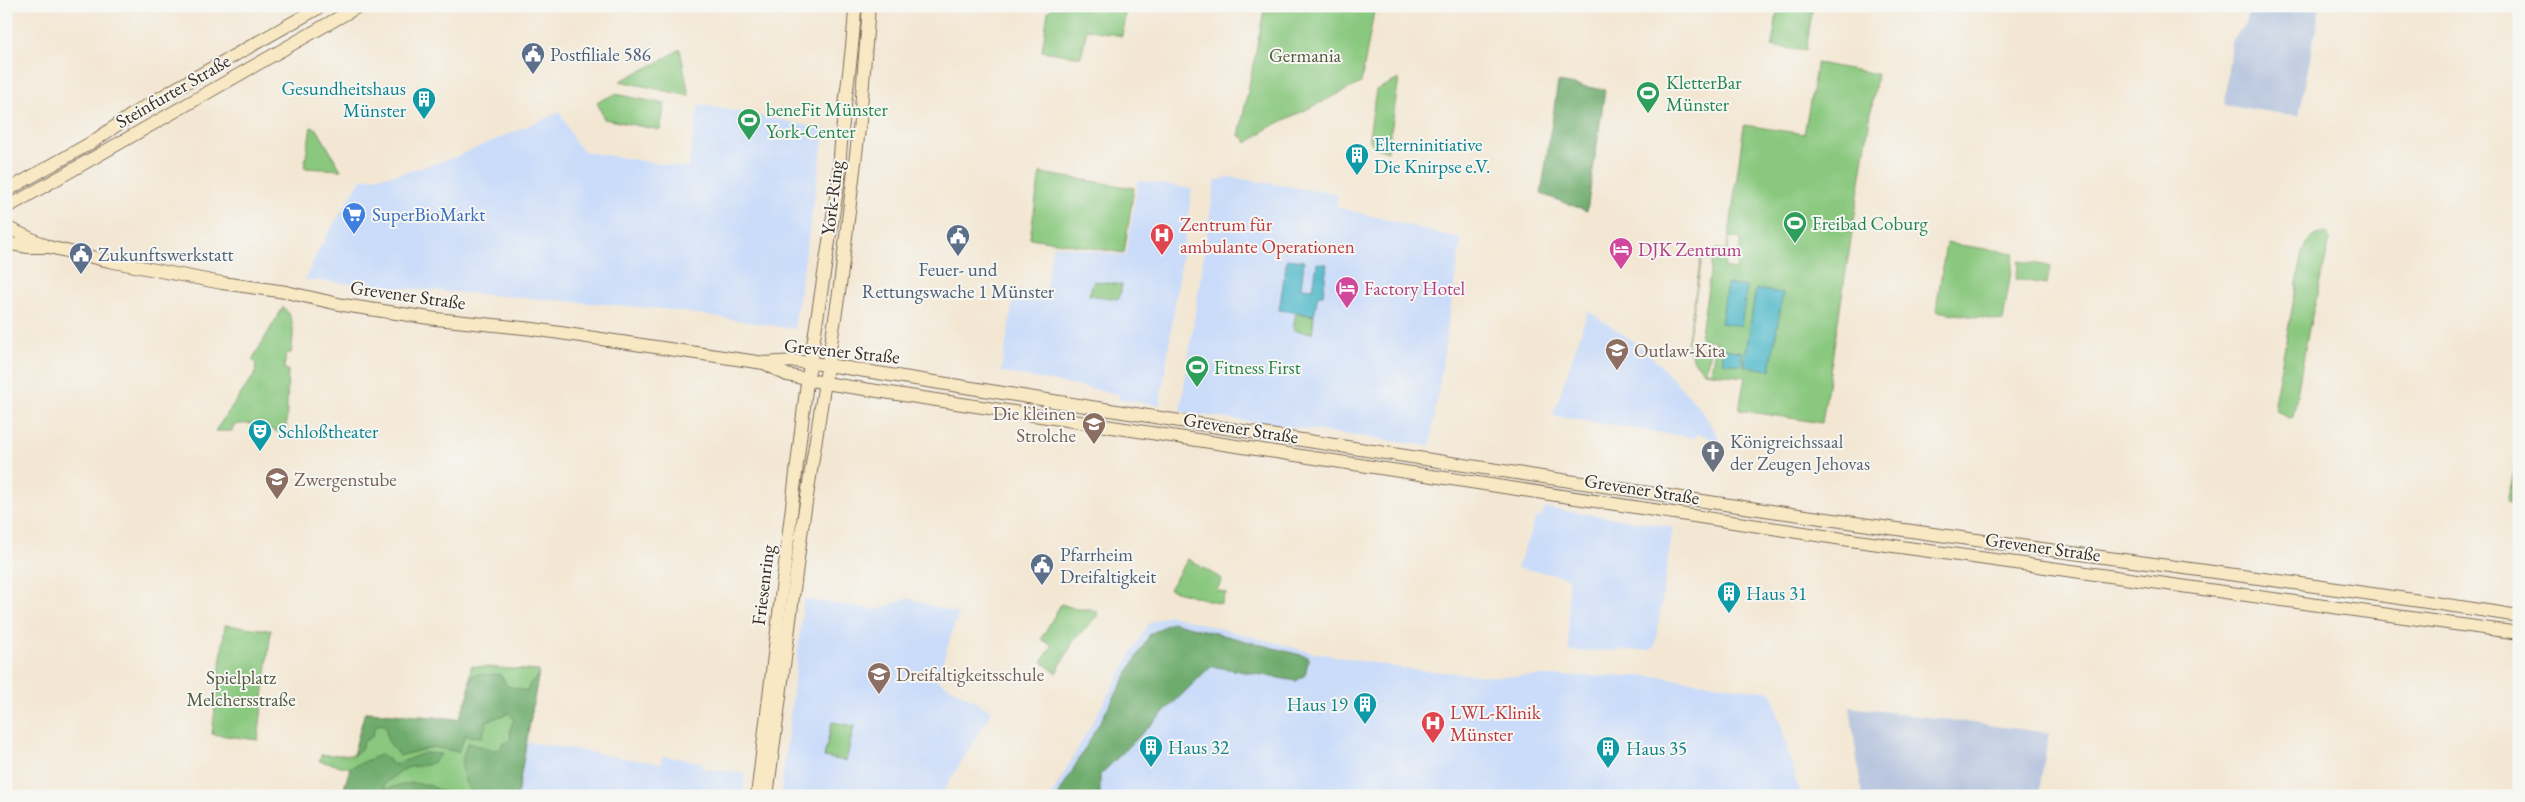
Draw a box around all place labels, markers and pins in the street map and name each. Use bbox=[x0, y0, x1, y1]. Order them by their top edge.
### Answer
public building icon: Postfiliale 586 bbox=[520, 41, 546, 75]
place label: Postfiliale 586 bbox=[550, 42, 651, 67]
place label: KletterBar Münster bbox=[1666, 70, 1742, 117]
place label: Gesundheitshaus Münster bbox=[281, 76, 407, 123]
sports icon: KletterBar Münster bbox=[1635, 80, 1661, 114]
building icon: Gesundheitshaus Münster bbox=[411, 86, 437, 120]
place label: beneFit Münster York-Center bbox=[766, 97, 888, 144]
sports icon: beneFit Münster York-Center bbox=[736, 107, 762, 141]
place label: Elterninitiative Die Knirpse e.V. bbox=[1374, 132, 1491, 179]
building icon: Elterninitiative Die Knirpse e.V. bbox=[1344, 142, 1370, 176]
supermarket icon: SuperBioMarkt bbox=[341, 201, 367, 235]
place label: SuperBioMarkt bbox=[372, 202, 485, 227]
sports icon: Freibad Coburg bbox=[1782, 210, 1808, 244]
place label: Freibad Coburg bbox=[1812, 211, 1929, 236]
place label: Zentrum für ambulante Operationen bbox=[1180, 212, 1355, 259]
hospital icon: Zentrum für ambulante Operationen bbox=[1149, 222, 1175, 256]
public building icon: Feuer- und Rettungswache 1 Münster bbox=[945, 223, 971, 257]
hotel icon: DJK Zentrum bbox=[1608, 236, 1634, 270]
place label: DJK Zentrum bbox=[1638, 237, 1742, 262]
public building icon: Zukunftswerkstatt bbox=[68, 241, 94, 275]
place label: Zukunftswerkstatt bbox=[98, 242, 233, 267]
place label: Feuer- und Rettungswache 1 Münster bbox=[862, 257, 1055, 304]
hotel icon: Factory Hotel bbox=[1334, 275, 1360, 309]
place label: Factory Hotel bbox=[1364, 276, 1465, 301]
school or university icon: Outlaw-Kita bbox=[1604, 337, 1630, 371]
place label: Outlaw-Kita bbox=[1634, 338, 1726, 363]
sports icon: Fitness First bbox=[1184, 354, 1210, 388]
place label: Fitness First bbox=[1214, 355, 1301, 380]
place label: Die kleinen Strolche bbox=[993, 401, 1076, 448]
school or university icon: Die kleinen Strolche bbox=[1081, 411, 1107, 445]
theatre icon: Schloßtheater bbox=[247, 418, 273, 452]
place label: Schloßtheater bbox=[278, 419, 379, 444]
place label: Königreichssaal der Zeugen Jehovas bbox=[1730, 429, 1870, 476]
church icon: Königreichssaal der Zeugen Jehovas bbox=[1700, 439, 1726, 473]
school or university icon: Zwergenstube bbox=[264, 466, 290, 500]
place label: Zwergenstube bbox=[294, 467, 397, 492]
place label: Pfarrheim Dreifaltigkeit bbox=[1060, 542, 1156, 589]
public building icon: Pfarrheim Dreifaltigkeit bbox=[1029, 552, 1055, 586]
building icon: Haus 31 bbox=[1716, 580, 1742, 614]
place label: Haus 31 bbox=[1746, 581, 1807, 606]
school or university icon: Dreifaltigkeitsschule bbox=[866, 661, 892, 695]
place label: Dreifaltigkeitsschule bbox=[896, 662, 1044, 687]
building icon: Haus 19 bbox=[1352, 691, 1378, 725]
place label: Haus 19 bbox=[1287, 692, 1348, 717]
place label: LWL-Klinik Münster bbox=[1450, 700, 1542, 747]
hospital icon: LWL-Klinik Münster bbox=[1420, 710, 1446, 744]
building icon: Haus 32 bbox=[1138, 734, 1164, 768]
place label: Haus 32 bbox=[1168, 735, 1229, 760]
building icon: Haus 35 bbox=[1595, 735, 1621, 769]
place label: Haus 35 bbox=[1626, 736, 1687, 761]

